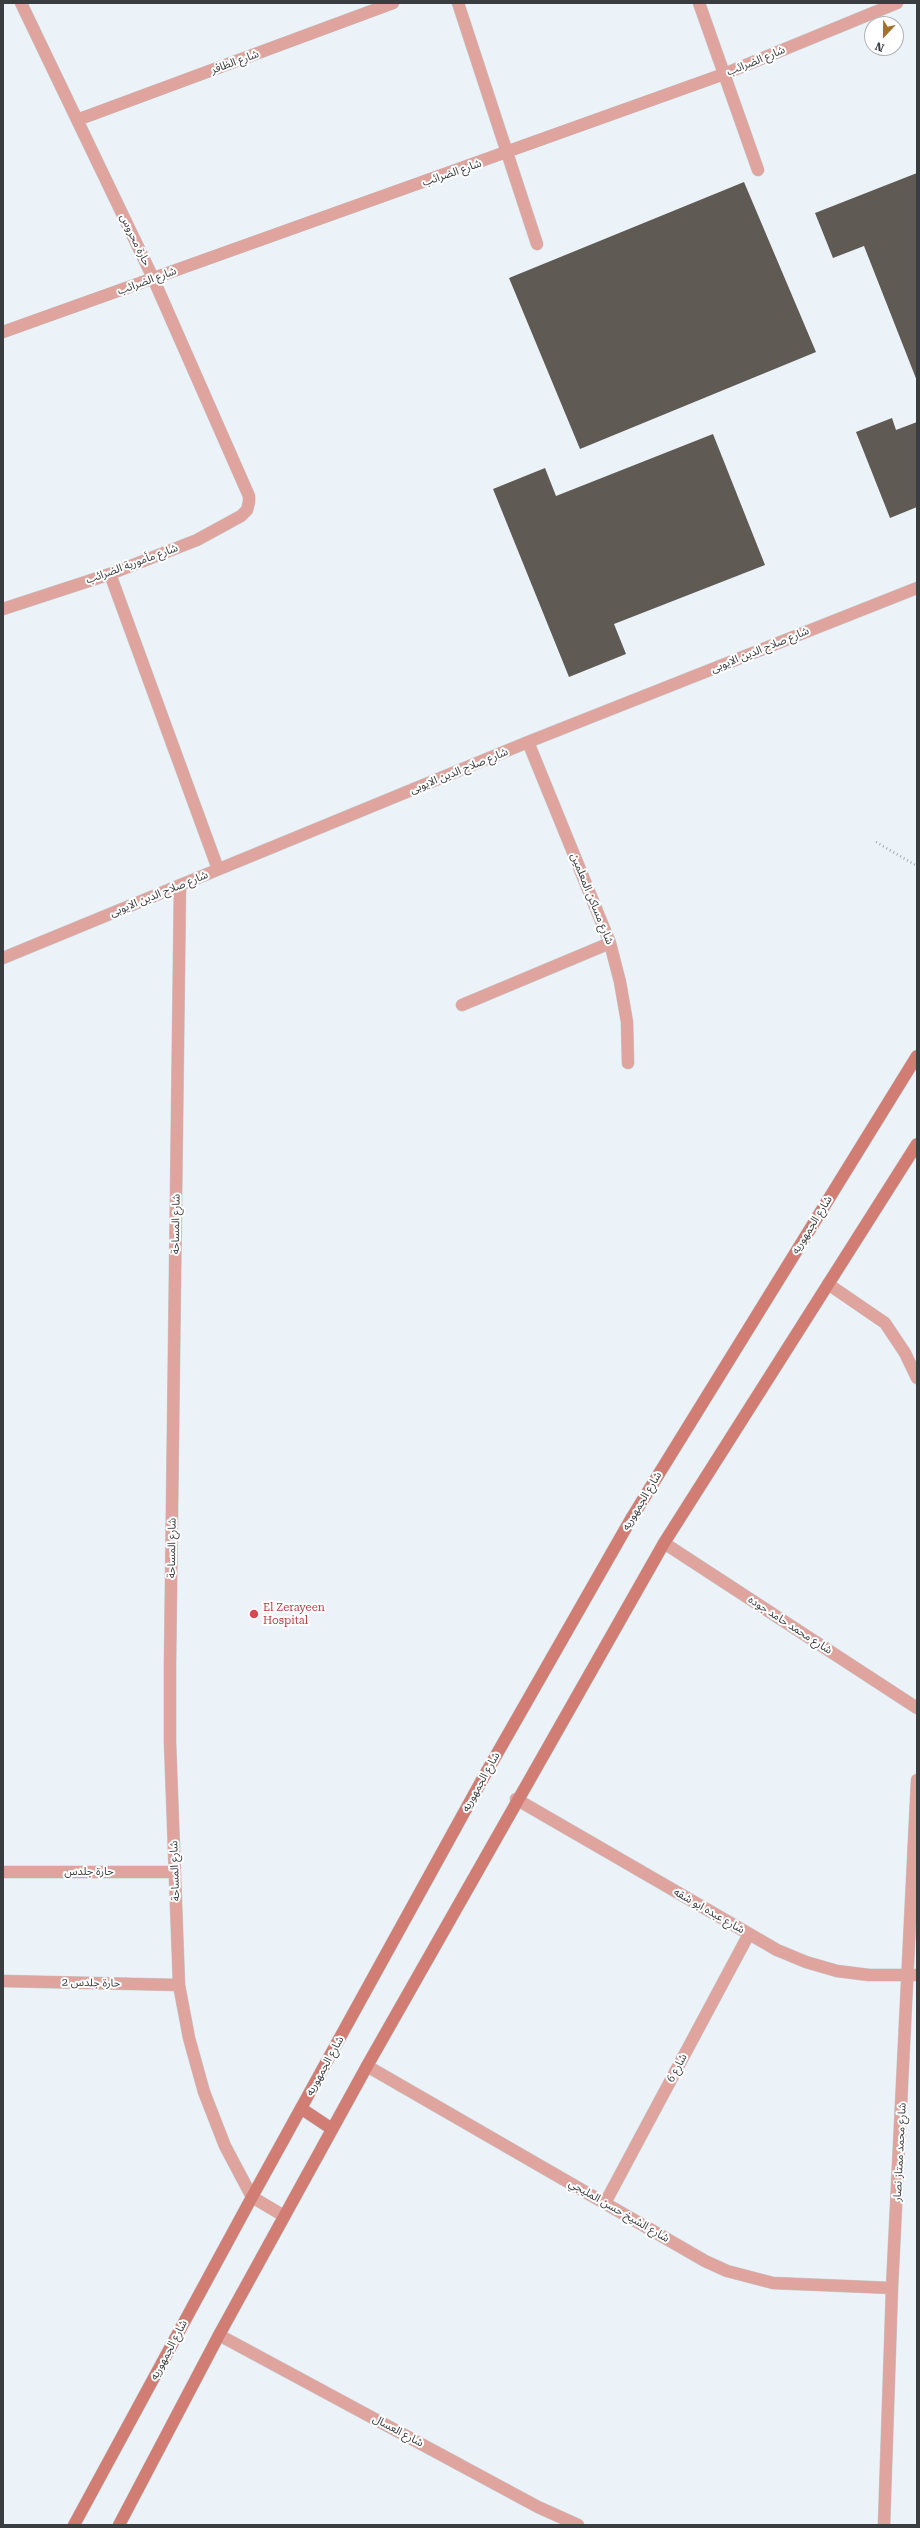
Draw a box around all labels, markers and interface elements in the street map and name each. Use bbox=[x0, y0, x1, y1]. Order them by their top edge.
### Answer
north arrow bbox=[864, 16, 904, 56]
text: N bbox=[873, 39, 886, 54]
street label: شارع الضرائب bbox=[725, 43, 787, 79]
street label: شارع الظافر bbox=[209, 47, 261, 77]
street label: شارع الضرائب bbox=[421, 157, 483, 189]
street label: حارة محروس bbox=[117, 212, 153, 268]
street label: شارع الضرائب bbox=[116, 264, 178, 298]
street label: شارع مأمورية الضرائب bbox=[84, 541, 180, 587]
street label: شارع صلاح الدين الايوبى bbox=[709, 624, 811, 676]
street label: شارع صلاح الدين الايوبى bbox=[408, 745, 510, 797]
street label: شارع مساكن المعلمين bbox=[568, 851, 616, 947]
street label: شارع صلاح الدين الايوبى bbox=[108, 868, 210, 920]
street label: شارع الجمهوريه bbox=[789, 1193, 835, 1257]
street label: شارع المساحة bbox=[169, 1194, 183, 1254]
street label: شارع الجمهوريه bbox=[619, 1469, 665, 1533]
street label: شارع المساحة bbox=[165, 1518, 179, 1578]
street label: شارع محمد حامد جوده bbox=[746, 1593, 834, 1657]
place label: El Zerayeen Hospital bbox=[263, 1601, 325, 1627]
marker: El Zerayeen Hospital bbox=[248, 1608, 260, 1620]
street label: شارع الجمهوريه bbox=[459, 1750, 503, 1814]
street label: شارع المساحة bbox=[167, 1841, 183, 1901]
street label: حارة جلدس bbox=[64, 1865, 114, 1879]
street label: شارع عبده ابو شقه bbox=[671, 1885, 747, 1937]
street label: حارة جلدس 2 bbox=[62, 1976, 120, 1990]
street label: شارع الجمهوريه bbox=[303, 2034, 347, 2098]
street label: شارع 6 bbox=[664, 2051, 690, 2085]
street label: شارع محمد ممتاز نصار bbox=[891, 2102, 909, 2202]
street label: شارع الشيخ حسن المليجي bbox=[566, 2177, 672, 2245]
street label: شارع الجمهوريه bbox=[148, 2318, 190, 2382]
street label: شارع العسال bbox=[370, 2412, 426, 2450]

